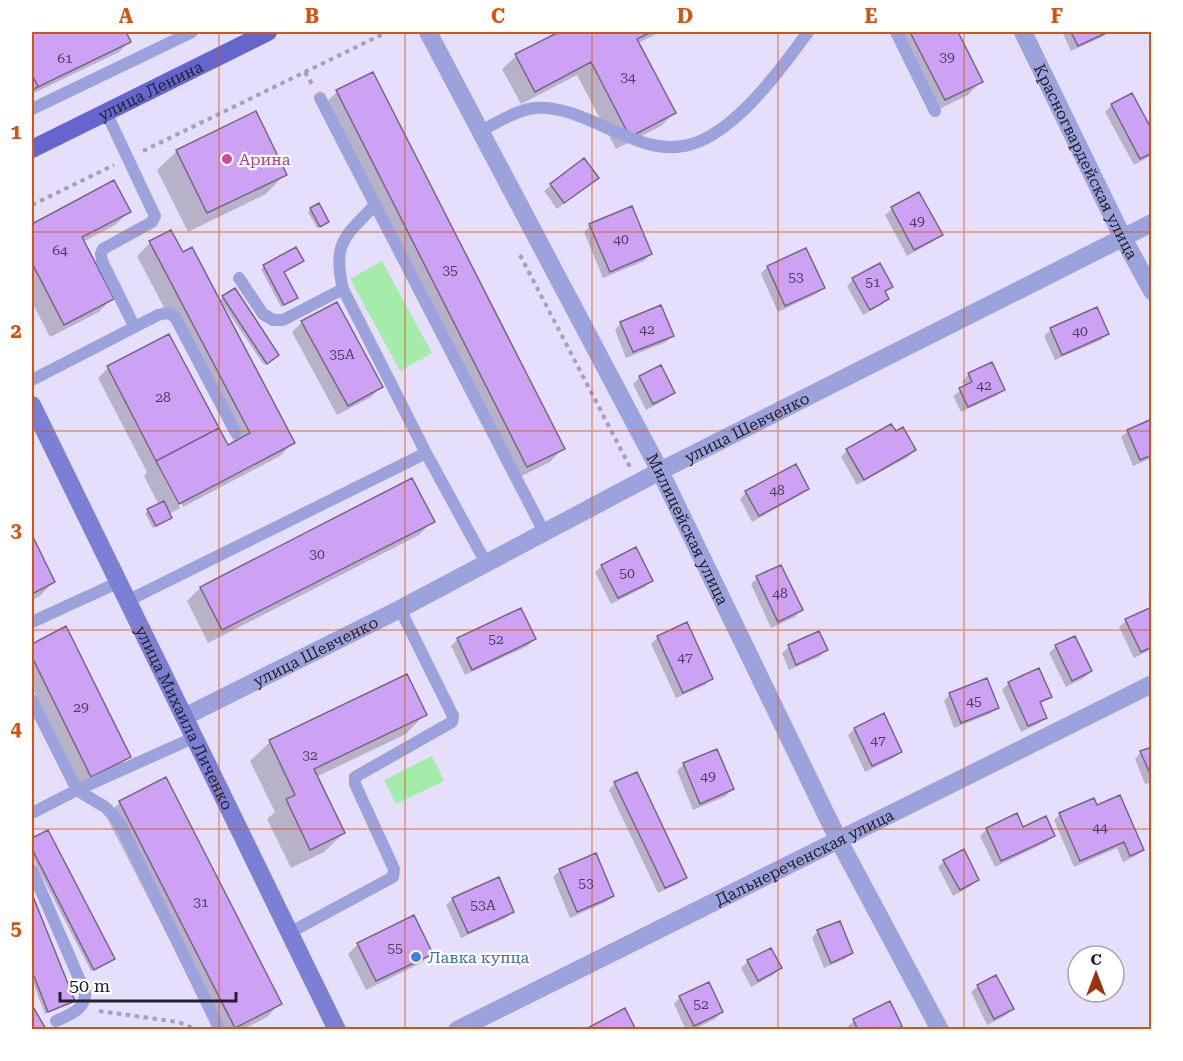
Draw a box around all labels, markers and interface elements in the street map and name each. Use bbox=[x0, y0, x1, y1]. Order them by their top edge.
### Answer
text: A bbox=[119, 4, 134, 28]
text: B bbox=[305, 4, 319, 28]
text: C bbox=[491, 4, 505, 28]
text: D bbox=[677, 4, 693, 28]
text: E bbox=[865, 4, 878, 28]
text: F bbox=[1051, 4, 1063, 28]
house number: 39 bbox=[939, 49, 955, 65]
house number: 61 bbox=[57, 50, 73, 66]
street label: улица Ленина bbox=[95, 57, 206, 125]
street label: Красногвардейская улица bbox=[1030, 61, 1142, 263]
house number: 34 bbox=[620, 69, 636, 85]
text: 1 bbox=[10, 120, 22, 144]
place label: Арина bbox=[239, 150, 291, 169]
marker: Арина bbox=[220, 152, 234, 166]
house number: 49 bbox=[909, 213, 925, 229]
house number: 40 bbox=[613, 231, 629, 247]
house number: 64 bbox=[52, 242, 68, 258]
house number: 35 bbox=[442, 262, 458, 278]
house number: 53 bbox=[788, 269, 804, 285]
house number: 51 bbox=[865, 274, 881, 290]
text: 2 bbox=[10, 319, 22, 343]
house number: 42 bbox=[639, 321, 655, 337]
house number: 40 bbox=[1072, 323, 1088, 339]
house number: 35А bbox=[329, 346, 355, 362]
house number: 42 bbox=[976, 377, 992, 393]
street label: улица Шевченко bbox=[681, 388, 813, 467]
house number: 28 bbox=[155, 389, 171, 405]
street label: Милицейская улица bbox=[642, 450, 732, 608]
house number: 48 bbox=[769, 482, 785, 498]
text: 3 bbox=[10, 518, 22, 542]
house number: 30 bbox=[309, 546, 325, 562]
house number: 50 bbox=[619, 565, 635, 581]
house number: 48 bbox=[772, 585, 788, 601]
street label: улица Шевченко bbox=[250, 612, 382, 691]
street label: улица Михаила Личенко bbox=[131, 623, 237, 813]
house number: 52 bbox=[488, 631, 504, 647]
house number: 47 bbox=[677, 649, 693, 665]
house number: 45 bbox=[966, 693, 982, 709]
house number: 29 bbox=[73, 699, 89, 715]
text: 4 bbox=[10, 717, 22, 741]
house number: 47 bbox=[870, 732, 886, 748]
house number: 32 bbox=[302, 747, 318, 763]
house number: 49 bbox=[700, 768, 716, 784]
street label: Дальнереченская улица bbox=[712, 805, 897, 910]
house number: 44 bbox=[1092, 819, 1108, 835]
house number: 53 bbox=[578, 875, 594, 891]
house number: 31 bbox=[193, 894, 209, 910]
house number: 53А bbox=[470, 897, 496, 913]
text: 5 bbox=[10, 916, 22, 940]
house number: 55 bbox=[387, 940, 403, 956]
north arrow bbox=[1066, 944, 1126, 1004]
place label: Лавка купца bbox=[428, 948, 530, 967]
marker: Лавка купца bbox=[409, 950, 423, 964]
text: С bbox=[1090, 950, 1102, 969]
scale bar bbox=[60, 965, 236, 1003]
text: 50 m bbox=[69, 975, 110, 996]
house number: 52 bbox=[693, 996, 709, 1012]

